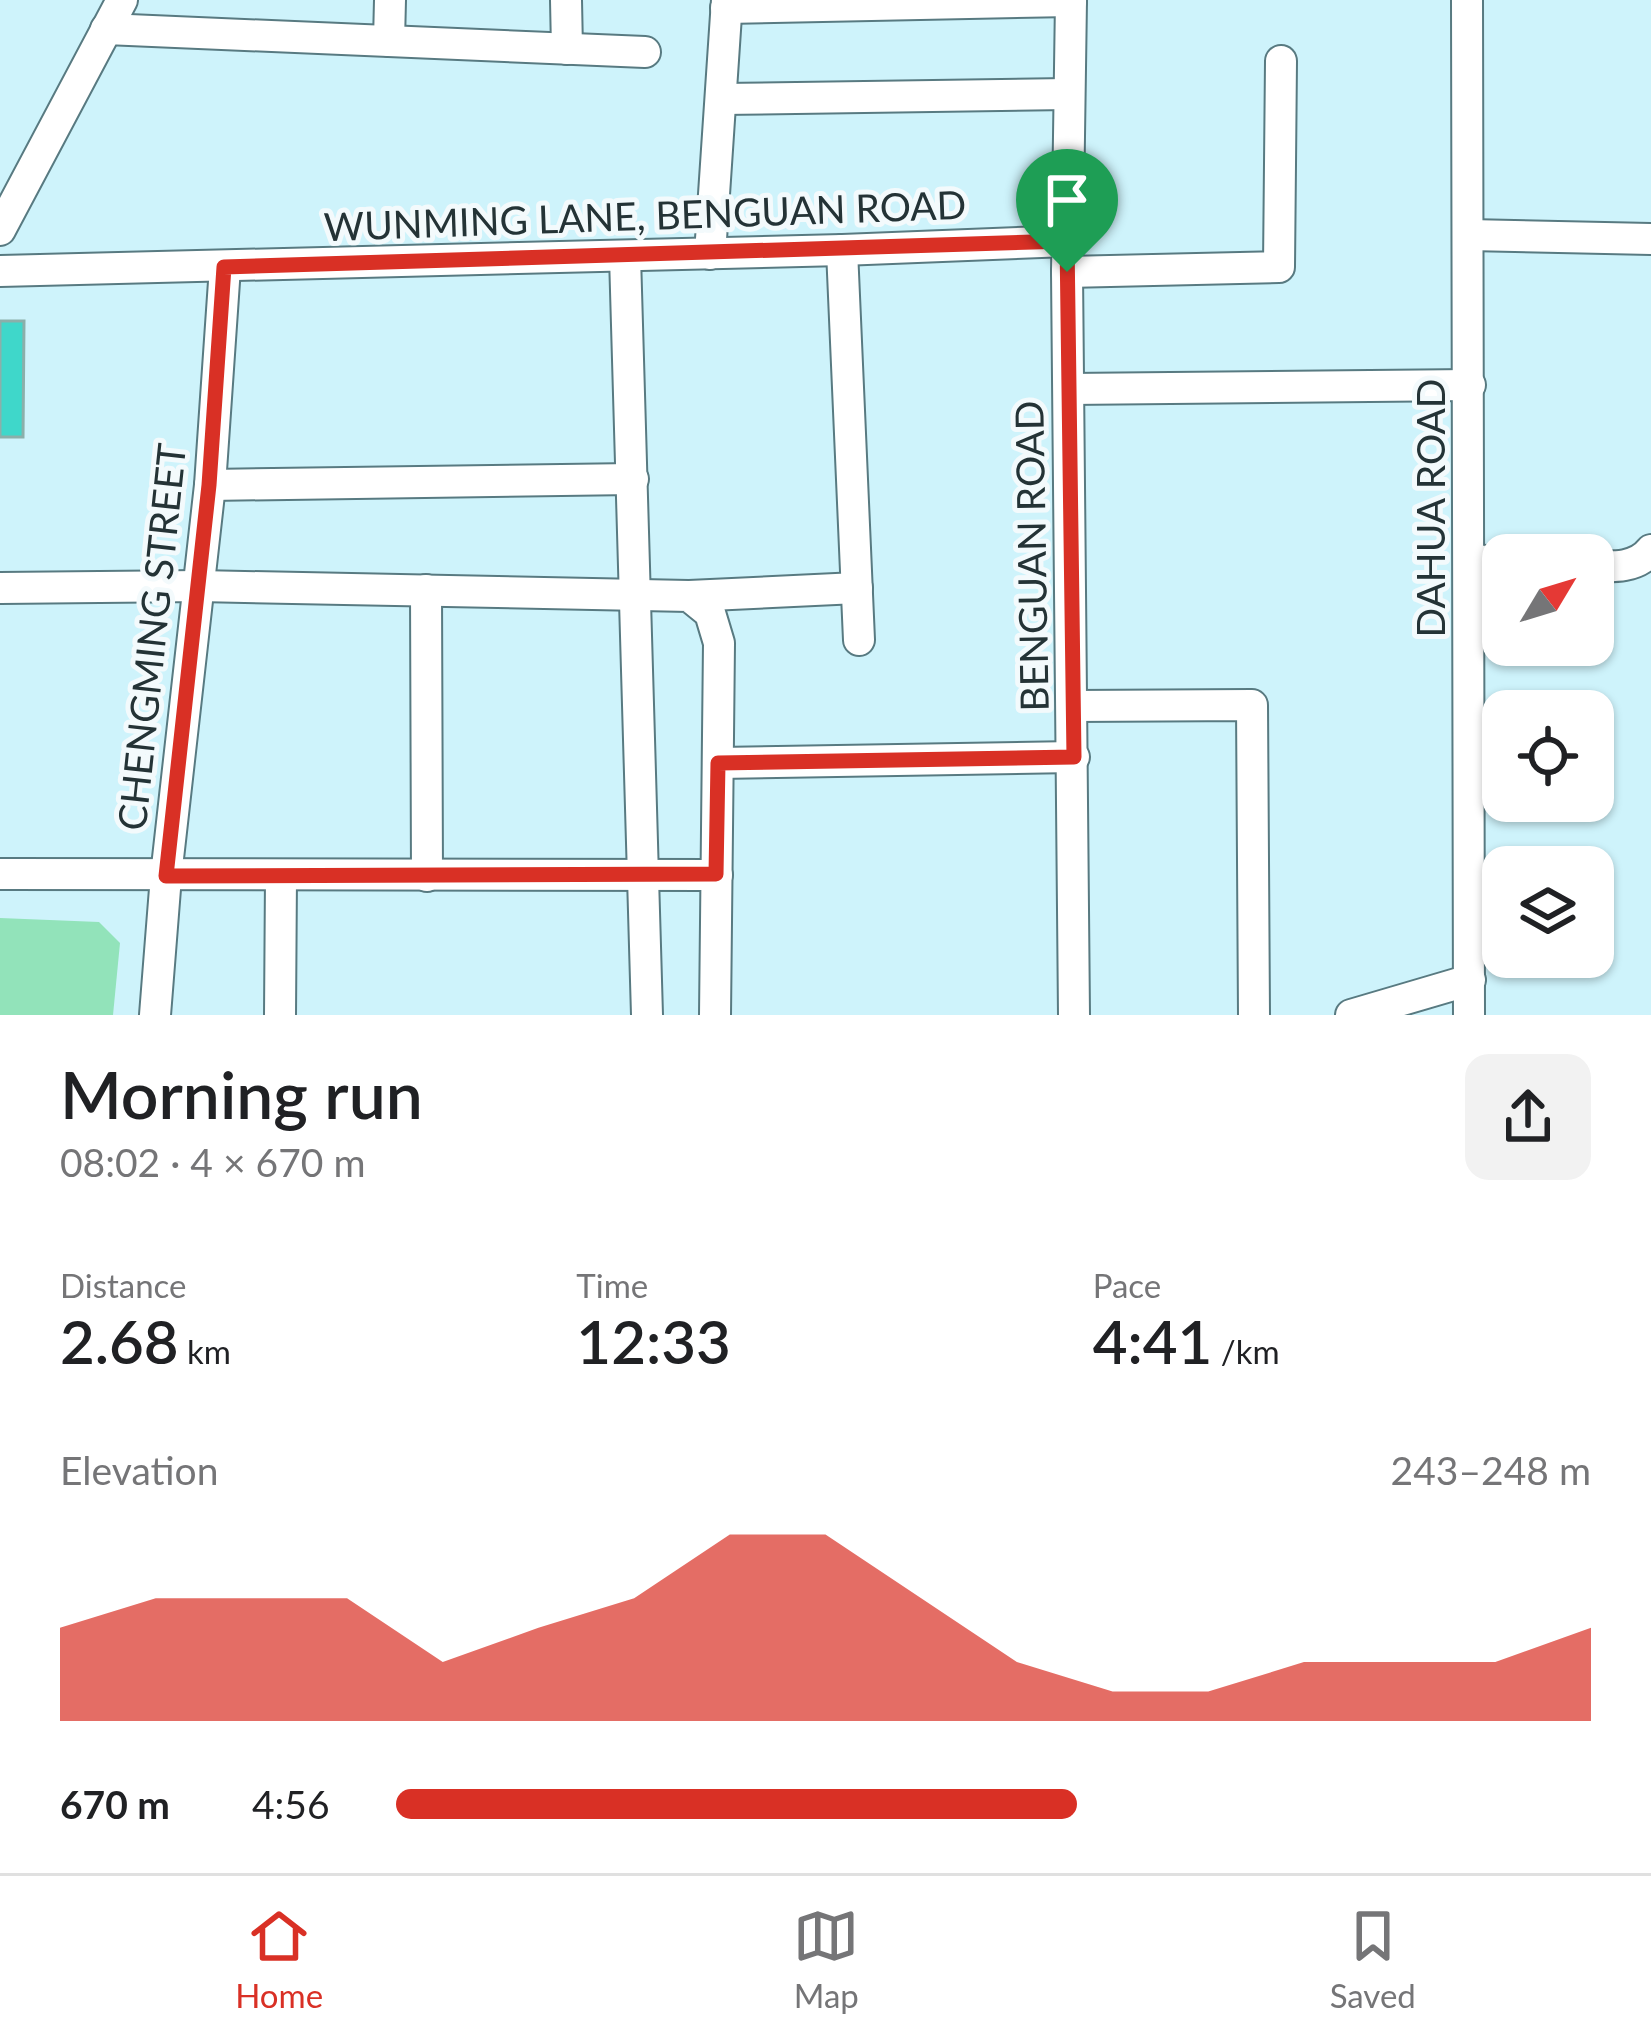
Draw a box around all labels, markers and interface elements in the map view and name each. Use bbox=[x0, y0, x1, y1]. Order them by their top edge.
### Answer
pin bbox=[1016, 149, 1118, 272]
icon: arrive bbox=[1034, 167, 1100, 233]
street label: WUNMING LANE, BENGUAN ROAD bbox=[323, 181, 967, 249]
street label: DAHUA ROAD bbox=[1407, 379, 1453, 637]
street label: BENGUAN ROAD bbox=[1005, 400, 1057, 712]
street label: CHENGMING STREET bbox=[108, 441, 194, 833]
north arrow bbox=[1482, 534, 1614, 666]
map controls bbox=[1482, 534, 1614, 978]
button: locate bbox=[1482, 690, 1614, 822]
button: layers bbox=[1482, 846, 1614, 978]
text: Morning run bbox=[60, 1054, 423, 1133]
button: share bbox=[1465, 1054, 1591, 1180]
text: 08:02 · 4 × 670 m bbox=[60, 1139, 365, 1185]
text: Distance bbox=[60, 1265, 187, 1305]
text: Time bbox=[576, 1265, 648, 1305]
text: Pace bbox=[1093, 1265, 1161, 1305]
text: 2.68 bbox=[60, 1305, 179, 1377]
text: 12:33 bbox=[576, 1305, 731, 1377]
text: 4:41 bbox=[1093, 1305, 1212, 1377]
text: km bbox=[179, 1331, 231, 1371]
text: /km bbox=[1212, 1331, 1280, 1371]
text: Elevation bbox=[60, 1447, 218, 1493]
text: 243–248 m bbox=[1391, 1447, 1591, 1493]
text: 670 m bbox=[60, 1781, 170, 1827]
text: 4:56 bbox=[252, 1781, 330, 1827]
tab: Home bbox=[235, 1903, 323, 2015]
tab: Map bbox=[793, 1903, 859, 2015]
tab: Saved bbox=[1330, 1903, 1416, 2015]

